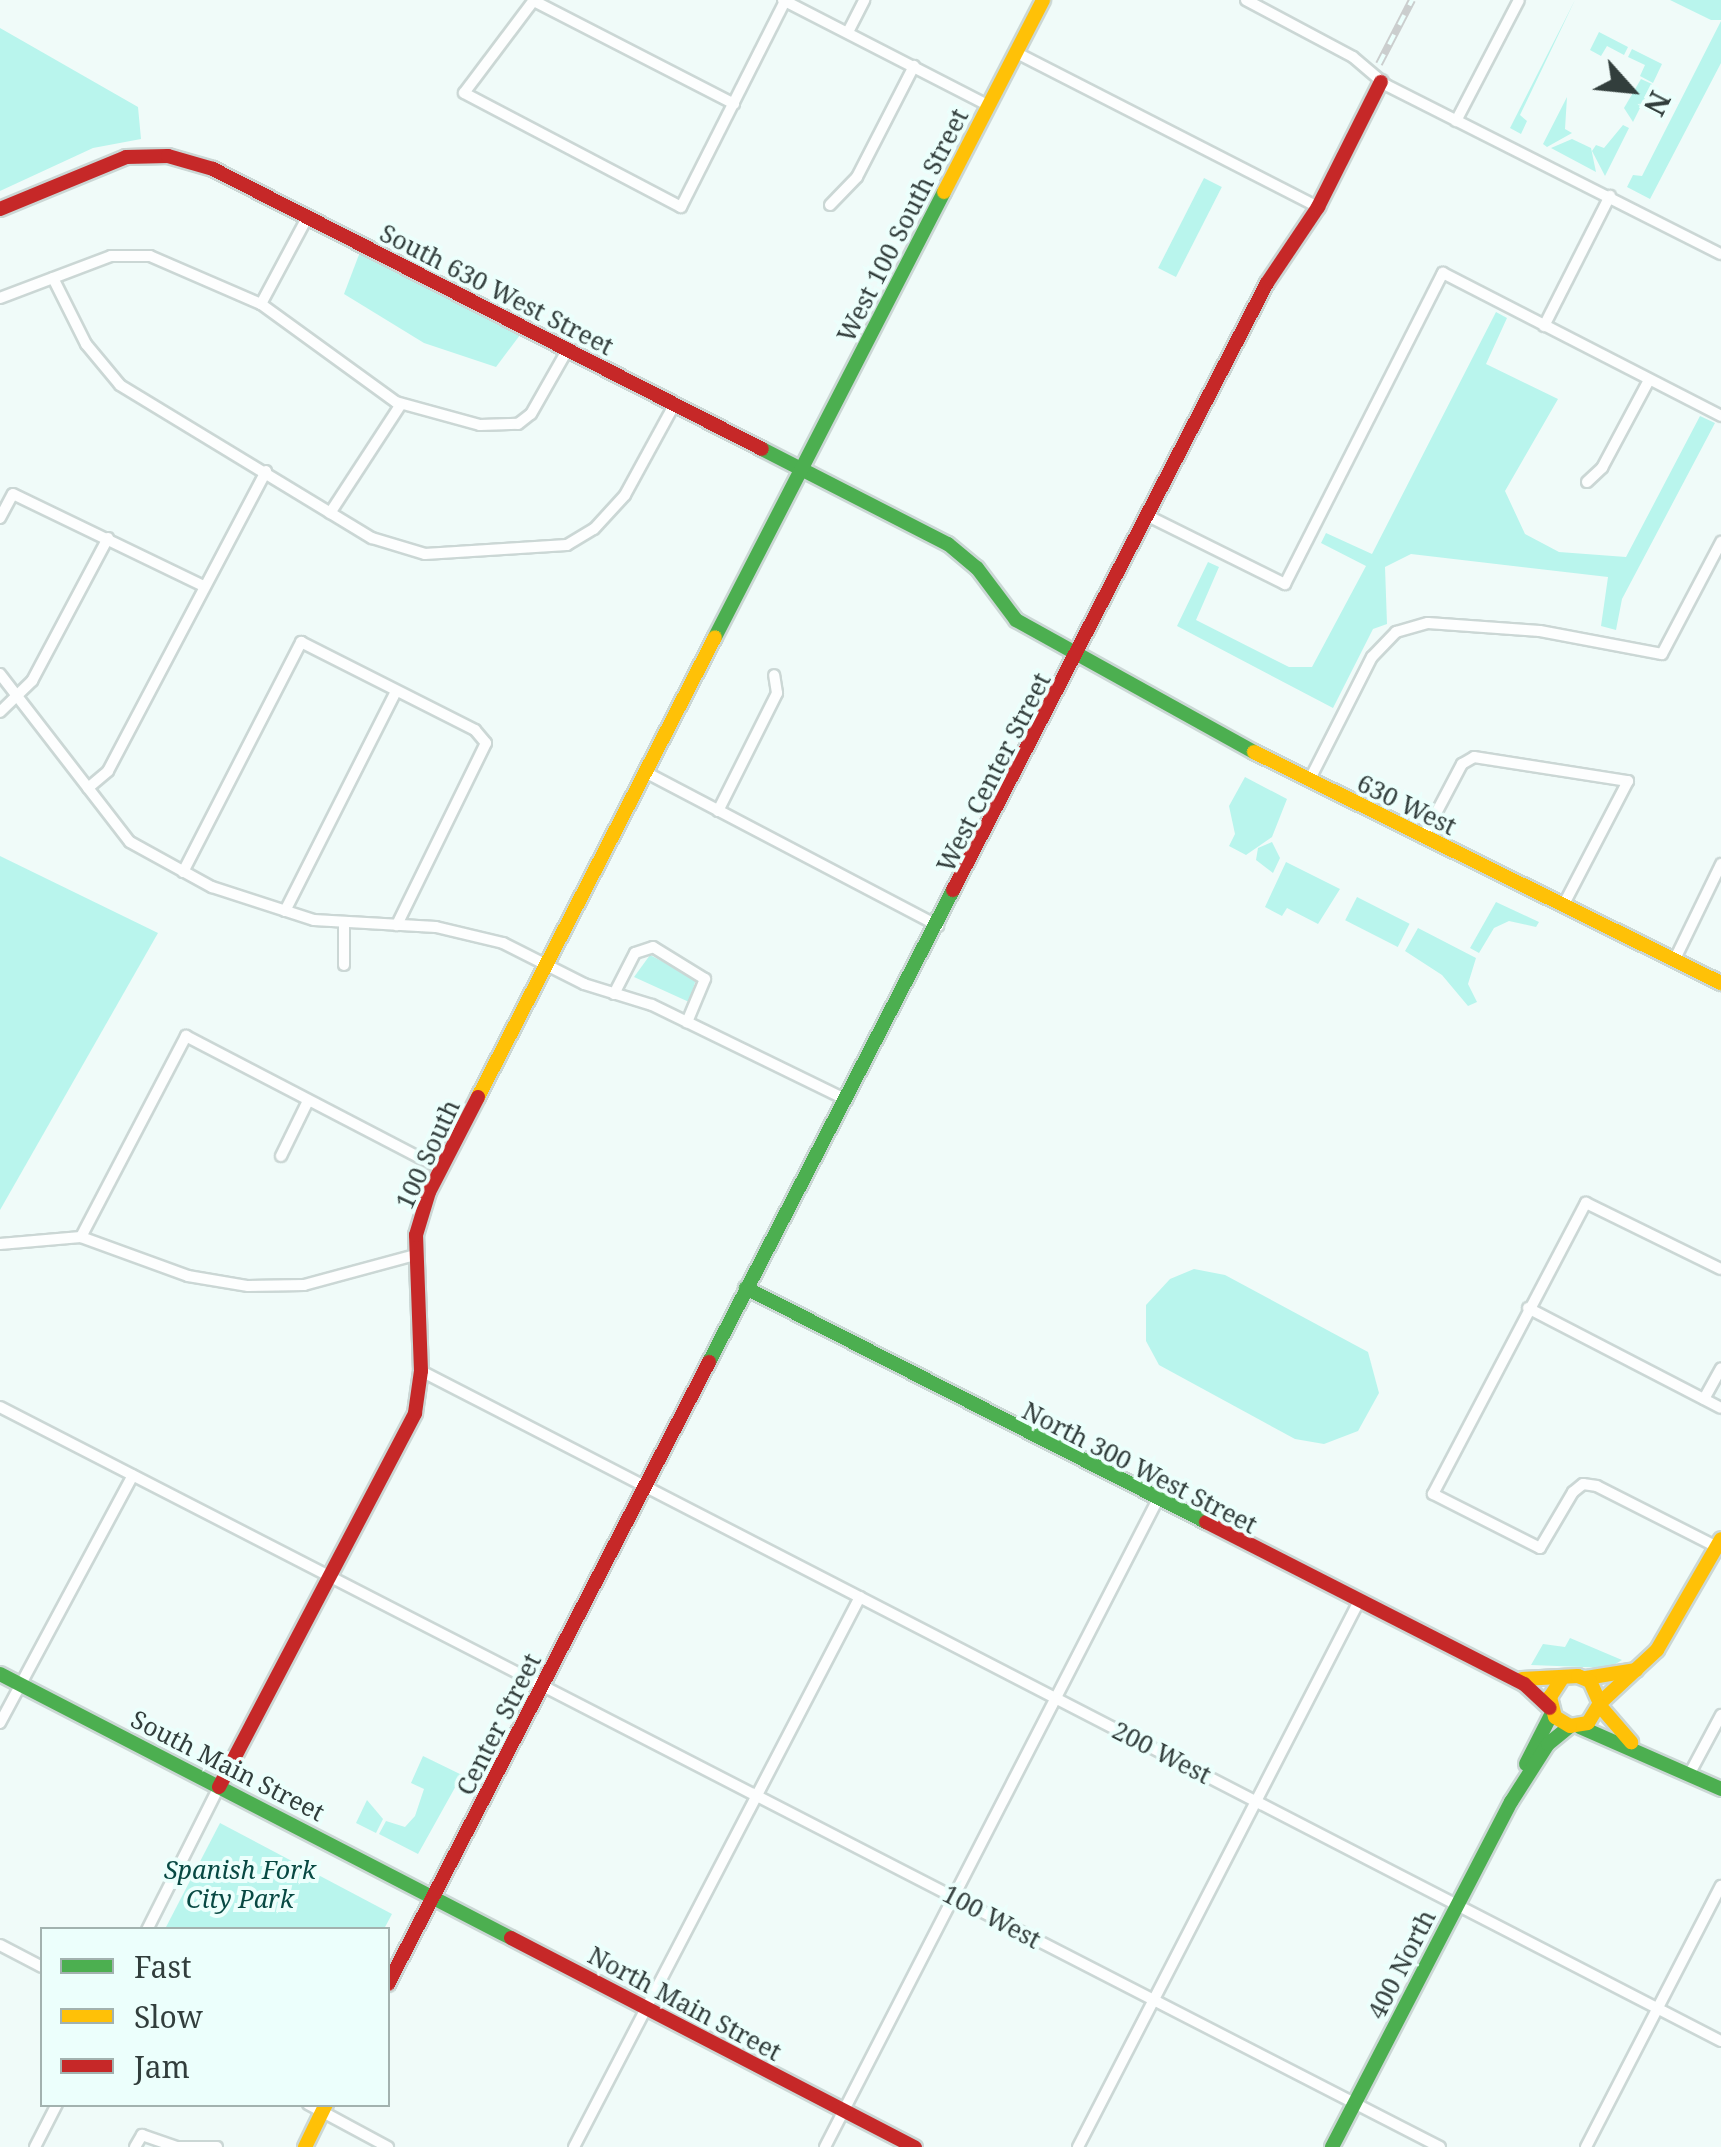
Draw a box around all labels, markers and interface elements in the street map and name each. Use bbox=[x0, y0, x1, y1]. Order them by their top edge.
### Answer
north arrow bbox=[1581, 40, 1681, 140]
text: N bbox=[1636, 85, 1680, 122]
street label: West 100 South Street bbox=[830, 103, 974, 347]
street label: South 630 West Street bbox=[375, 217, 619, 361]
street label: West Center Street bbox=[930, 667, 1056, 877]
street label: 630 West bbox=[1353, 767, 1461, 841]
street label: 100 South bbox=[389, 1095, 465, 1213]
street label: North 300 West Street bbox=[1018, 1395, 1262, 1539]
street label: Center Street bbox=[449, 1648, 547, 1800]
street label: South Main Street bbox=[126, 1703, 330, 1827]
street label: 200 West bbox=[1108, 1714, 1216, 1790]
park label: Spanish Fork City Park bbox=[164, 1855, 316, 1914]
street label: 100 West bbox=[938, 1878, 1046, 1954]
street label: 400 North bbox=[1361, 1904, 1441, 2024]
legend bbox=[40, 1927, 390, 2107]
street label: North Main Street bbox=[583, 1939, 787, 2067]
text: Fast bbox=[134, 1946, 191, 1987]
text: Slow bbox=[134, 1996, 203, 2037]
text: Jam bbox=[134, 2046, 190, 2087]

